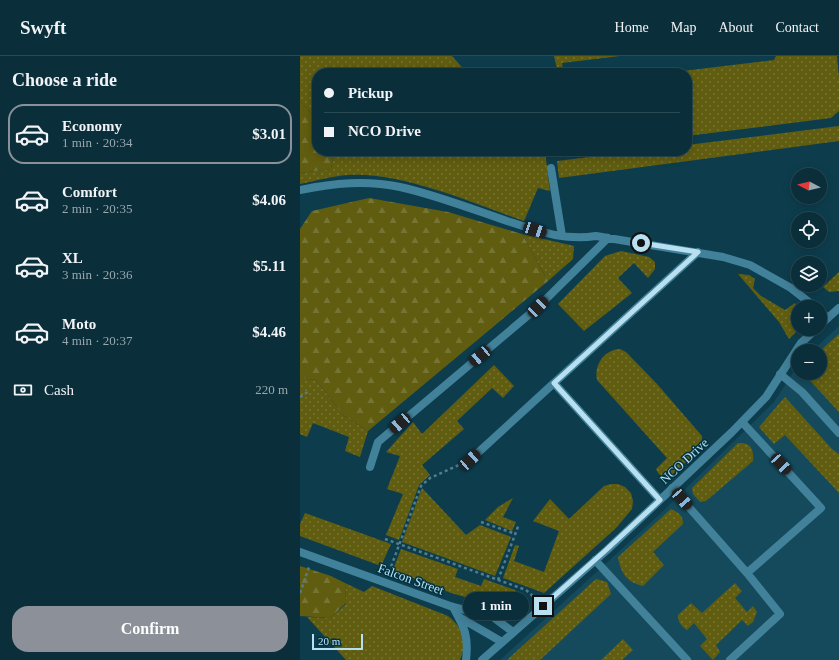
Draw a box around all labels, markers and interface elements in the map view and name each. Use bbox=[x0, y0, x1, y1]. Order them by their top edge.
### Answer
text: Swyft bbox=[20, 17, 66, 38]
text: Home bbox=[615, 20, 649, 35]
text: Map bbox=[671, 20, 696, 35]
text: About bbox=[718, 20, 753, 35]
text: Contact bbox=[775, 20, 819, 35]
text: Choose a ride bbox=[12, 70, 117, 90]
text: Pickup bbox=[348, 85, 393, 101]
icon: car bbox=[14, 116, 50, 152]
text: Economy bbox=[62, 118, 122, 134]
text: NCO Drive bbox=[348, 123, 421, 139]
text: $3.01 bbox=[252, 126, 286, 142]
text: 1 min · 20:34 bbox=[62, 135, 132, 150]
north arrow bbox=[791, 168, 827, 204]
map controls bbox=[791, 168, 827, 380]
icon: car bbox=[14, 182, 50, 218]
text: Comfort bbox=[62, 184, 117, 200]
text: $4.06 bbox=[252, 192, 286, 208]
text: 2 min · 20:35 bbox=[62, 201, 132, 216]
button: locate bbox=[791, 212, 827, 248]
car bbox=[522, 221, 548, 239]
route start bbox=[632, 234, 650, 252]
icon: car bbox=[14, 248, 50, 284]
text: XL bbox=[62, 250, 83, 266]
button: layers bbox=[791, 256, 827, 292]
text: $5.11 bbox=[253, 258, 286, 274]
text: 3 min · 20:36 bbox=[62, 267, 132, 282]
car bbox=[525, 294, 551, 320]
button: + bbox=[791, 300, 827, 336]
icon: car bbox=[14, 314, 50, 350]
text: Moto bbox=[62, 316, 96, 332]
text: $4.46 bbox=[252, 324, 286, 340]
text: 4 min · 20:37 bbox=[62, 333, 132, 348]
car bbox=[467, 344, 493, 368]
button: − bbox=[791, 344, 827, 380]
icon: cash bbox=[12, 379, 34, 401]
text: Cash bbox=[44, 382, 74, 398]
text: 220 m bbox=[255, 382, 288, 397]
car bbox=[387, 411, 413, 435]
street label: NCO Drive bbox=[657, 435, 711, 487]
car bbox=[457, 448, 483, 472]
car bbox=[768, 451, 794, 477]
car bbox=[670, 486, 694, 512]
street label: Falcon Street bbox=[376, 560, 446, 598]
callout: 1 min bbox=[463, 592, 529, 620]
route end bbox=[534, 597, 552, 615]
text: 1 min bbox=[480, 598, 512, 613]
button: Confirm bbox=[12, 606, 288, 652]
scale bar bbox=[312, 632, 363, 651]
text: 20 m bbox=[318, 635, 340, 647]

